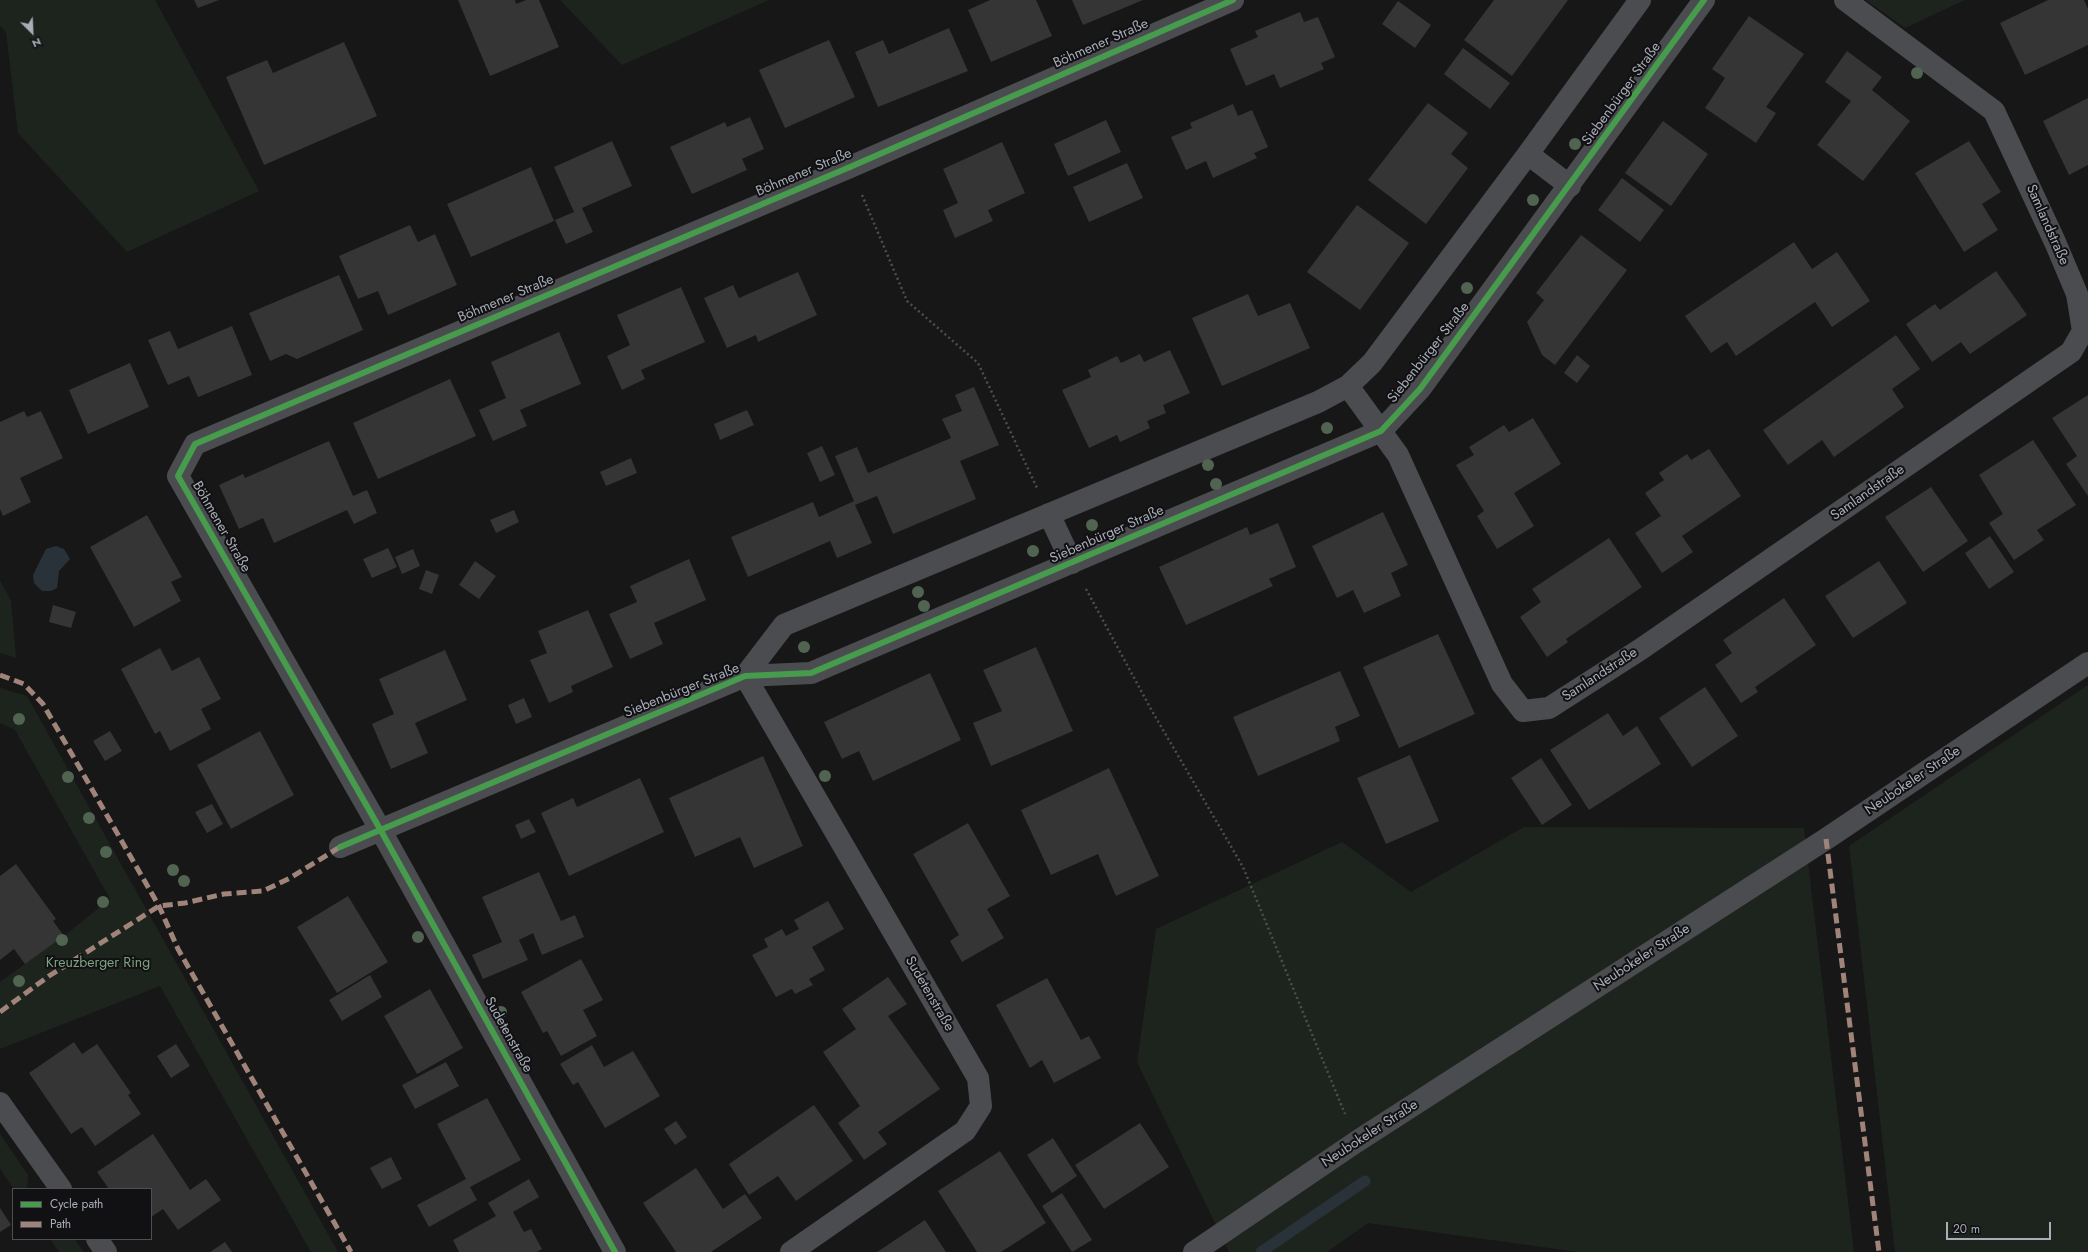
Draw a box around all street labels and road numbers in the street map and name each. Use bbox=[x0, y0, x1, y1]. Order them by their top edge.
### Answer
street label: Böhmener Straße bbox=[1051, 16, 1151, 72]
street label: Siebenbürger Straße bbox=[1579, 39, 1665, 149]
street label: Böhmener Straße bbox=[754, 145, 854, 201]
street label: Samlandstraße bbox=[2022, 182, 2072, 268]
street label: Böhmener Straße bbox=[456, 271, 556, 327]
street label: Siebenbürger Straße bbox=[1385, 299, 1473, 407]
street label: Samlandstraße bbox=[1828, 461, 1908, 525]
street label: Böhmener Straße bbox=[188, 479, 254, 575]
street label: Siebenbürger Straße bbox=[1047, 502, 1167, 568]
street label: Samlandstraße bbox=[1559, 644, 1641, 706]
street label: Siebenbürger Straße bbox=[622, 660, 742, 722]
street label: Neubokeler Straße bbox=[1862, 743, 1964, 819]
street label: Neubokeler Straße bbox=[1591, 921, 1693, 995]
street label: Sudetenstraße bbox=[901, 954, 957, 1034]
street label: Sudetenstraße bbox=[480, 994, 536, 1076]
street label: Neubokeler Straße bbox=[1319, 1097, 1421, 1171]

